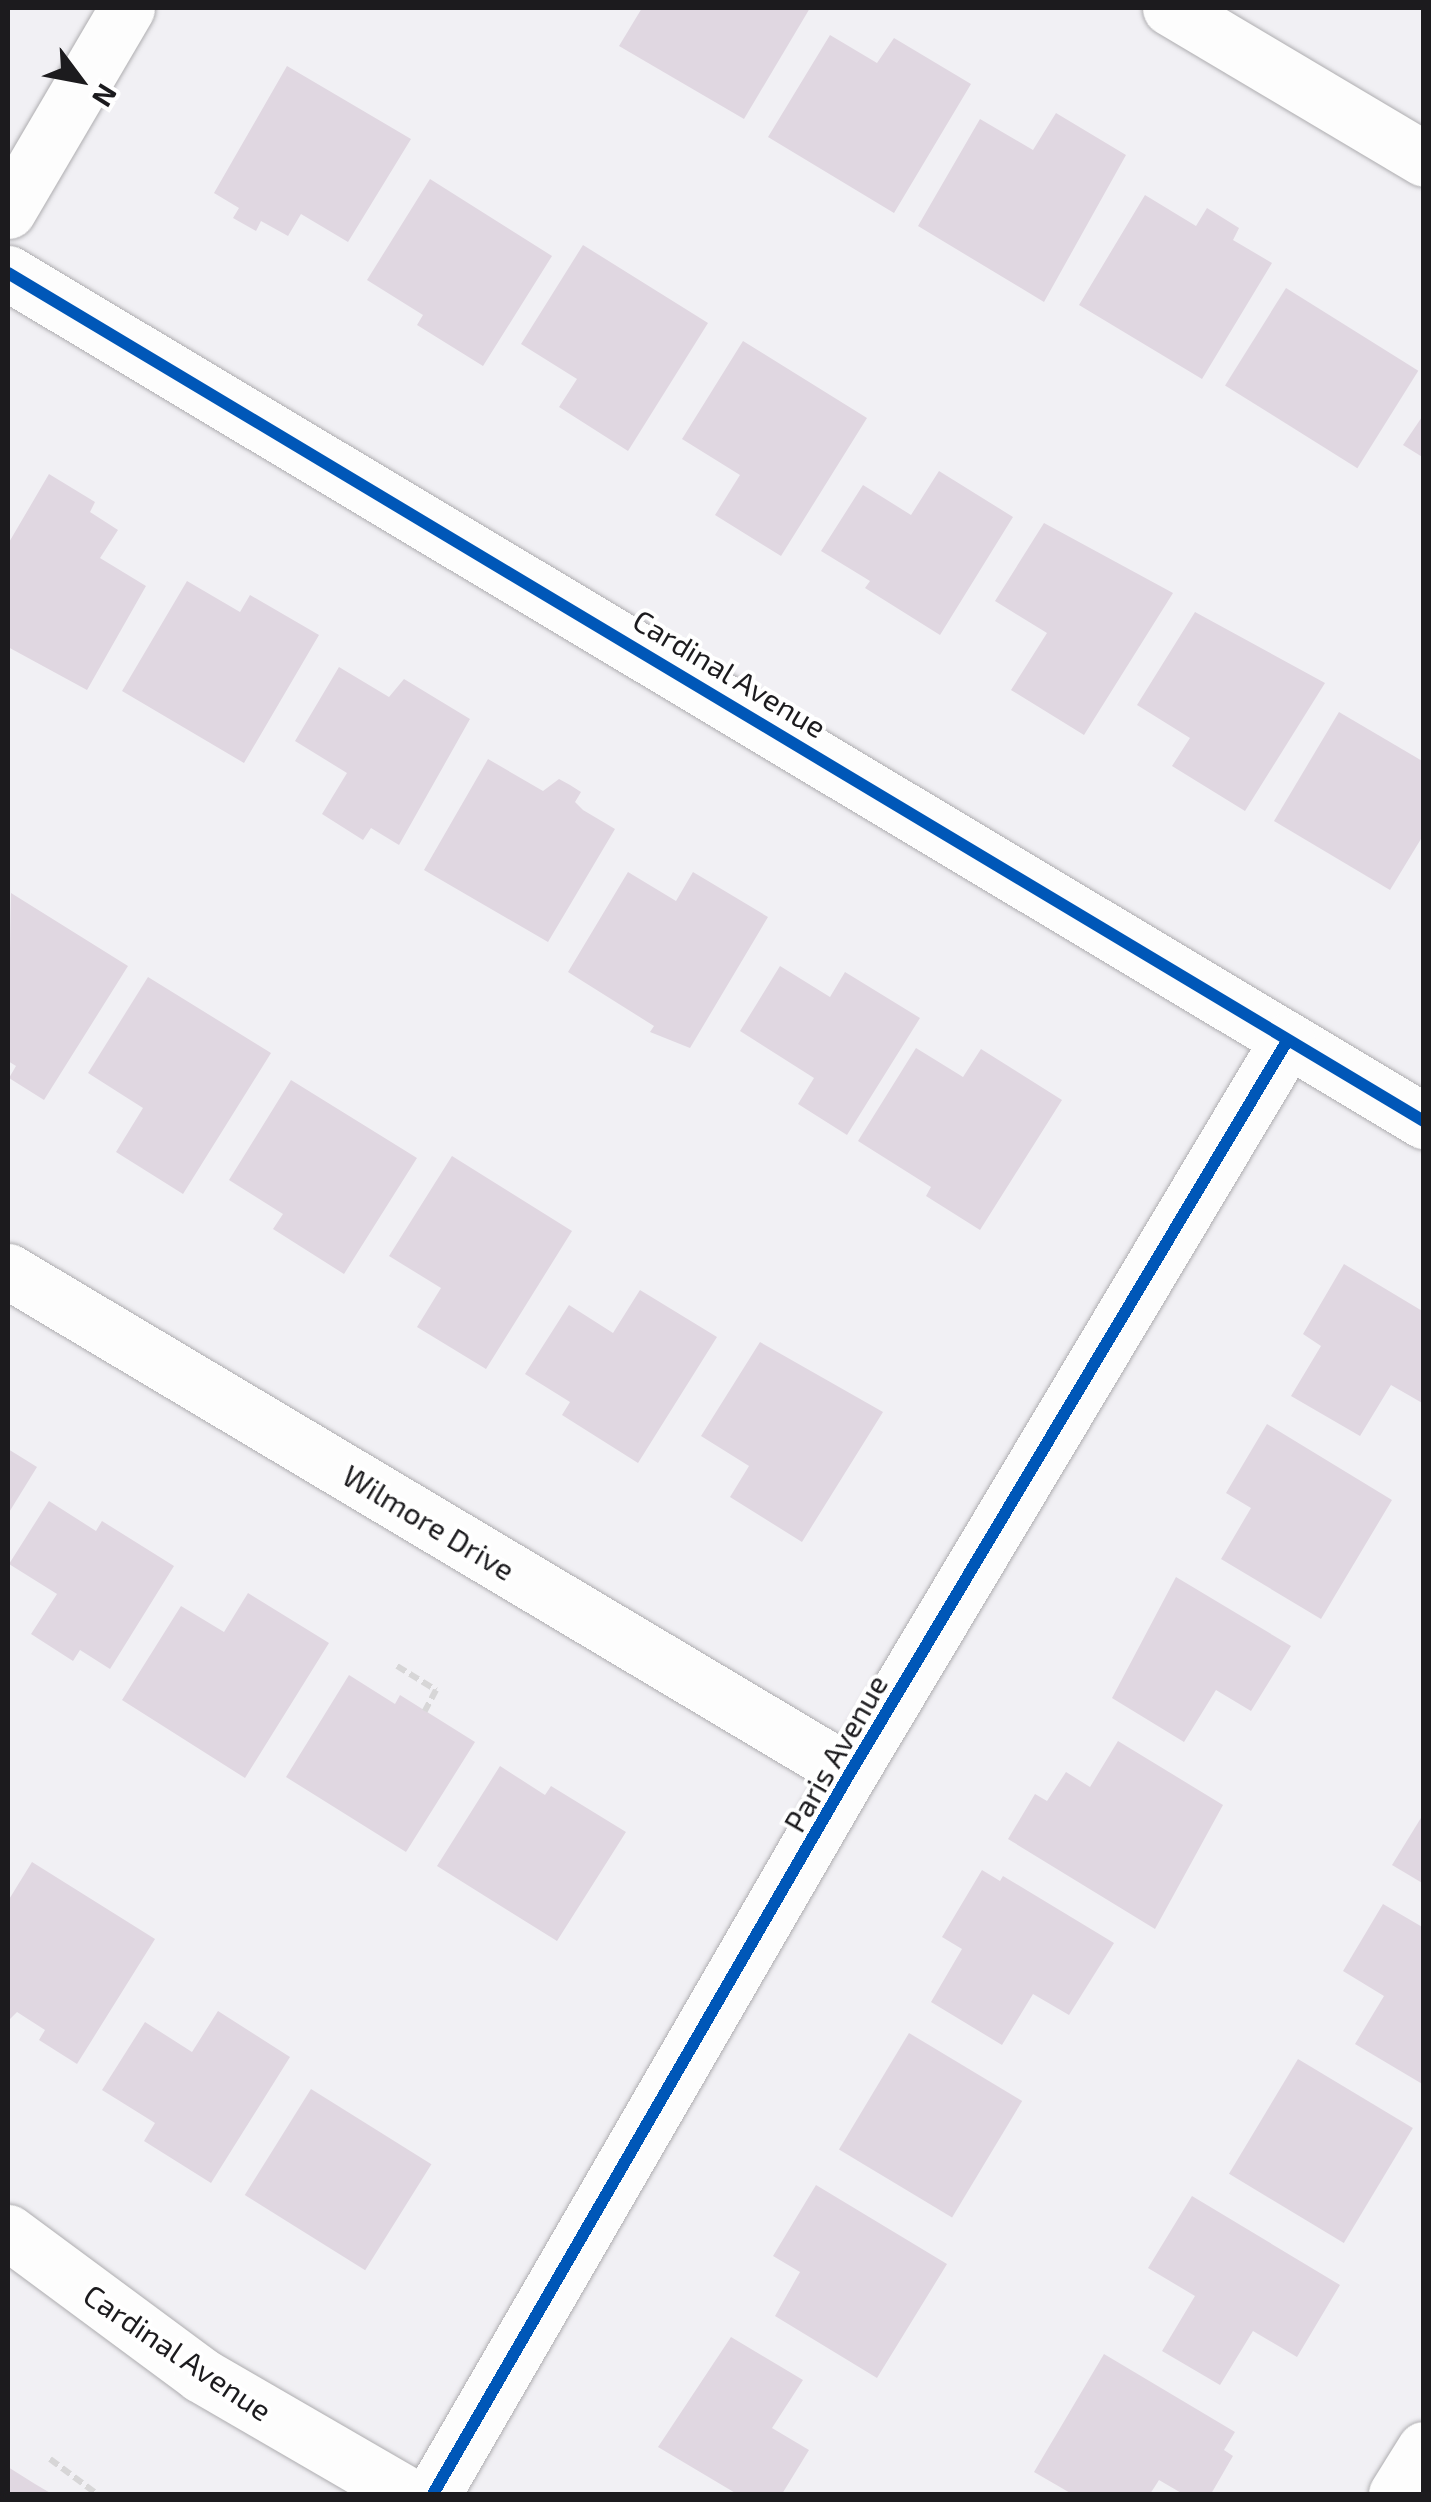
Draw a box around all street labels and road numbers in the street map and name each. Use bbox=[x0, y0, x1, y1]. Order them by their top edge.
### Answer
street label: Cardinal Avenue bbox=[626, 601, 834, 745]
street label: Wilmore Drive bbox=[337, 1457, 521, 1587]
street label: Paris Avenue bbox=[775, 1668, 895, 1838]
street label: Cardinal Avenue bbox=[77, 2276, 279, 2428]

